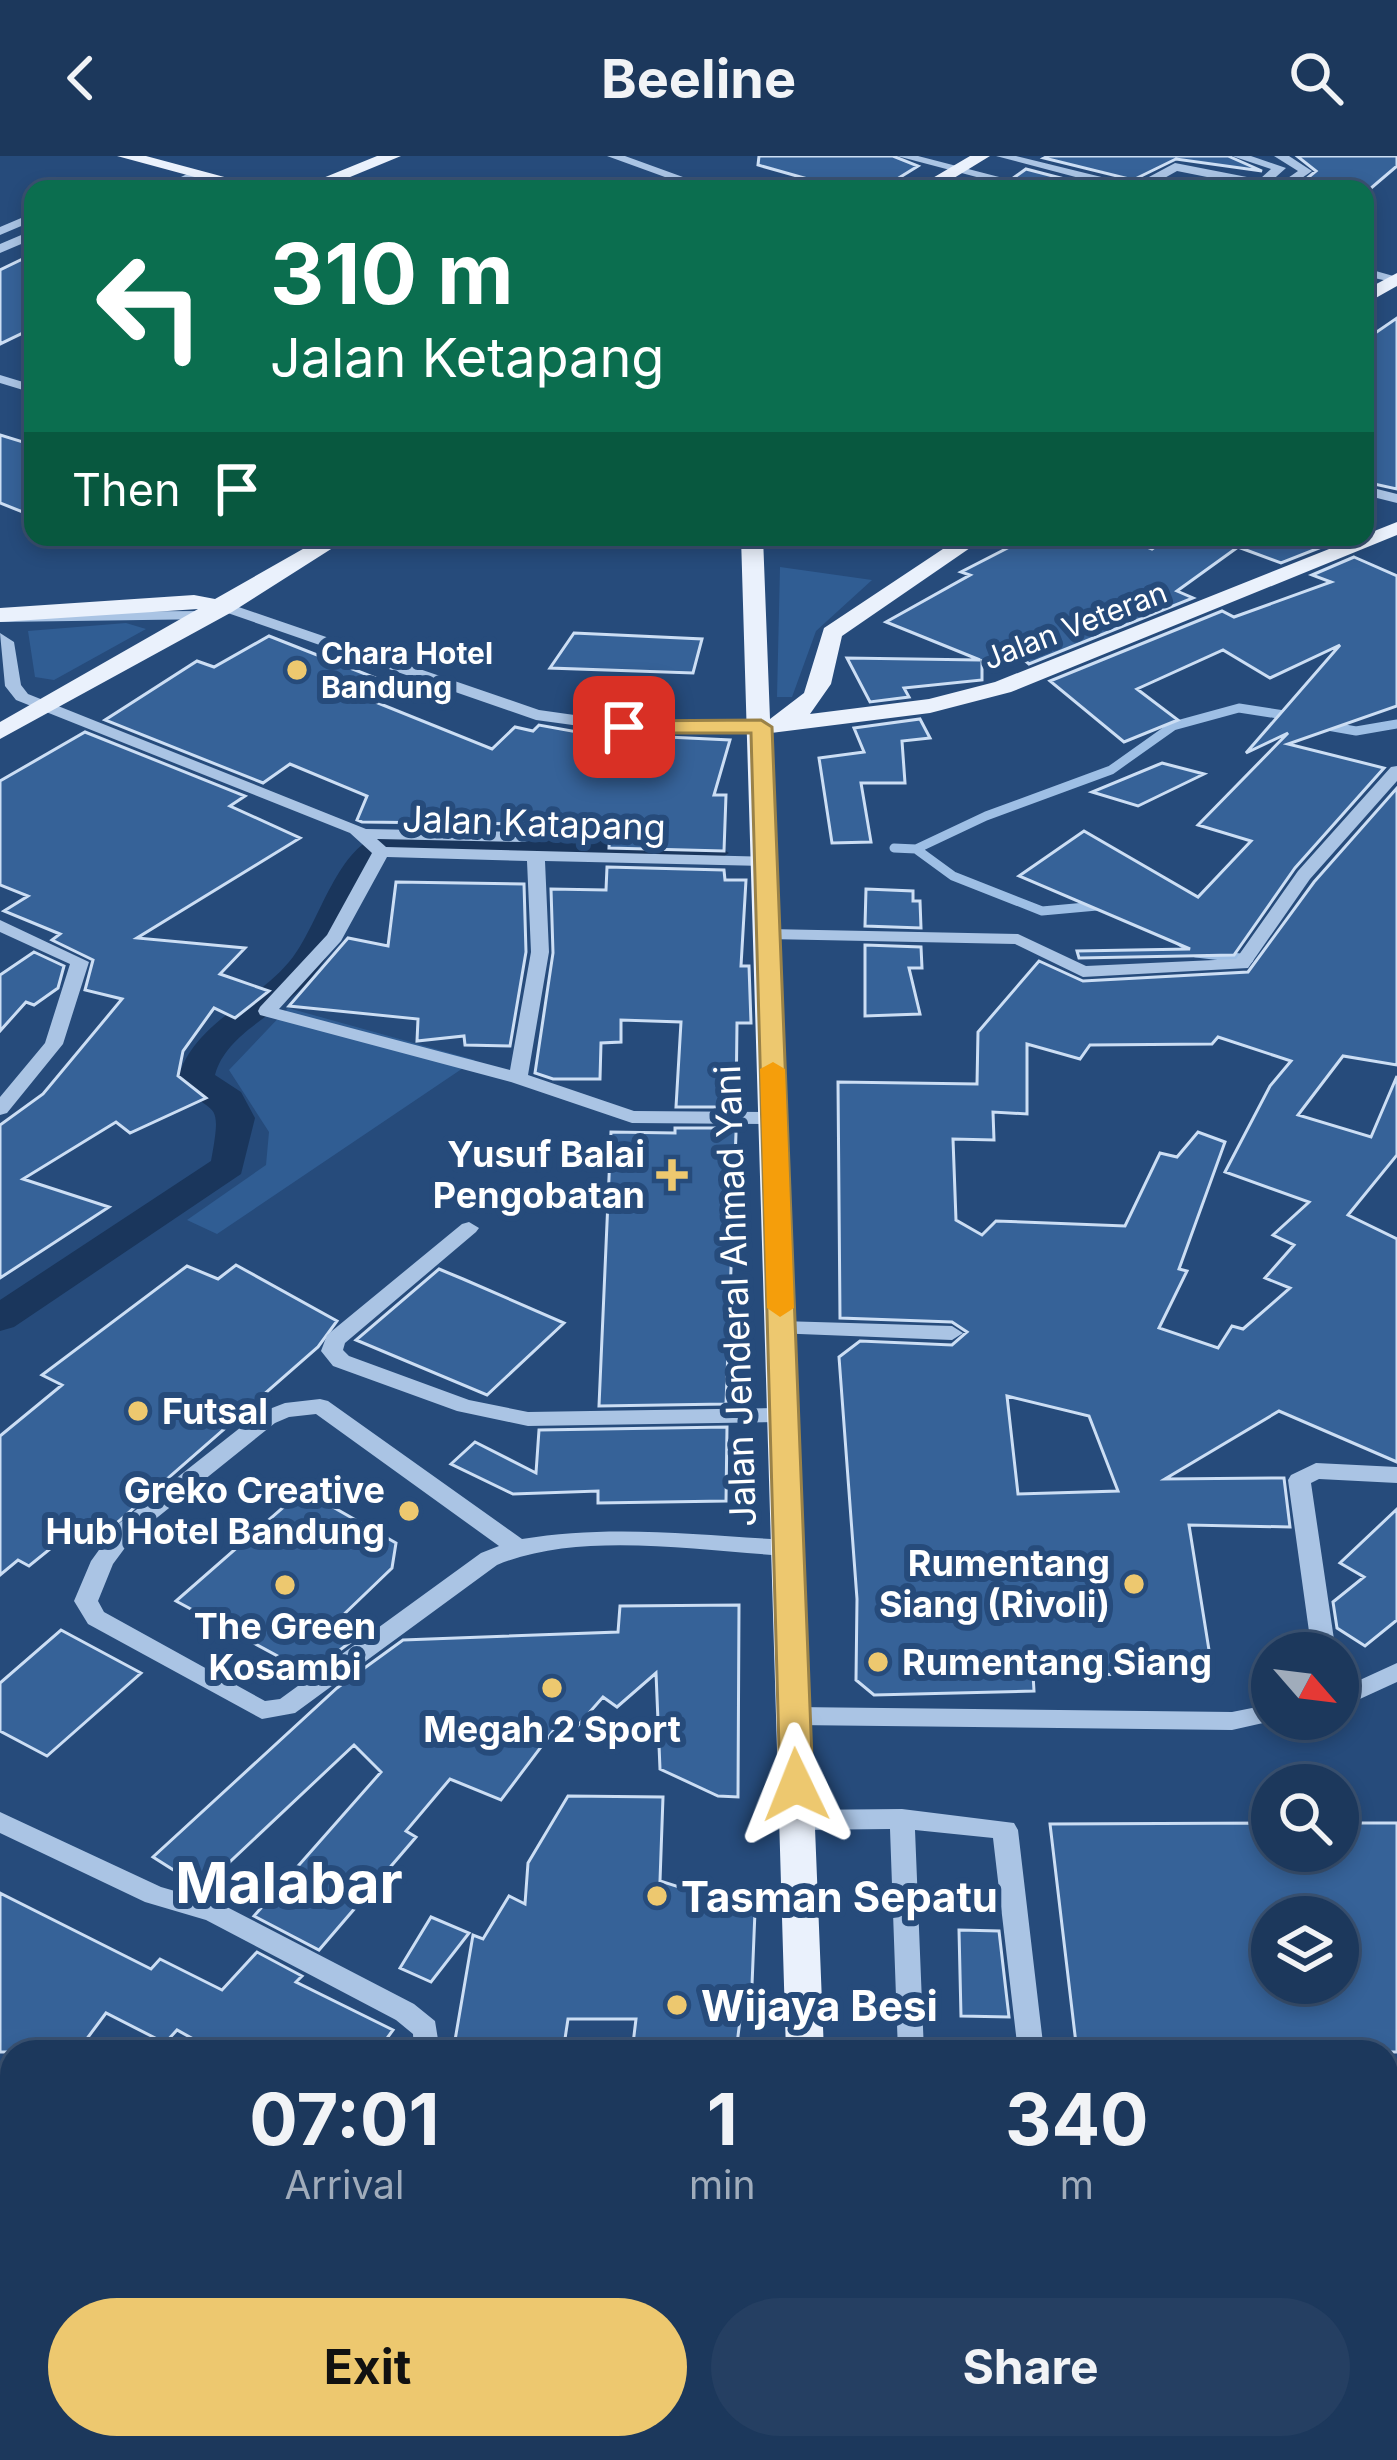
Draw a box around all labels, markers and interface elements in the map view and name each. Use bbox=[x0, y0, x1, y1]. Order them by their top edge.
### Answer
icon: back bbox=[48, 45, 114, 111]
icon: search bbox=[1283, 45, 1349, 111]
text: Beeline bbox=[601, 46, 796, 111]
text: 310 m bbox=[270, 223, 514, 324]
icon: left bbox=[72, 228, 228, 384]
text: Jalan Ketapang bbox=[270, 325, 664, 390]
icon: arrive bbox=[204, 456, 270, 522]
text: Then bbox=[72, 462, 180, 517]
street label: Jalan Veteran bbox=[978, 573, 1172, 677]
place label: Chara Hotel Bandung bbox=[321, 635, 493, 705]
marker: Chara Hotel Bandung bbox=[284, 657, 310, 683]
pin bbox=[573, 676, 675, 778]
icon: arrive bbox=[591, 694, 657, 760]
street label: Jalan Katapang bbox=[402, 796, 666, 850]
street label: Jalan Jenderal Ahmad Yani bbox=[705, 1065, 765, 1527]
place label: Yusuf Balai Pengobatan bbox=[433, 1132, 645, 1217]
marker: Yusuf Balai Pengobatan bbox=[656, 1159, 688, 1191]
place label: Futsal bbox=[162, 1389, 268, 1433]
marker: Futsal bbox=[125, 1398, 151, 1424]
place label: Greko Creative Hub Hotel Bandung bbox=[46, 1468, 385, 1553]
marker: Greko Creative Hub Hotel Bandung bbox=[396, 1498, 422, 1524]
place label: Rumentang Siang (Rivoli) bbox=[879, 1541, 1110, 1626]
marker: Rumentang Siang (Rivoli) bbox=[1121, 1571, 1147, 1597]
marker: The Green Kosambi bbox=[272, 1572, 298, 1598]
place label: The Green Kosambi bbox=[194, 1604, 376, 1689]
north arrow bbox=[1251, 1632, 1359, 1740]
map controls bbox=[1251, 1632, 1359, 2004]
place label: Rumentang Siang bbox=[902, 1640, 1212, 1684]
marker: Rumentang Siang bbox=[865, 1649, 891, 1675]
marker: Megah 2 Sport bbox=[539, 1675, 565, 1701]
place label: Megah 2 Sport bbox=[423, 1707, 681, 1751]
position arrow bbox=[733, 1722, 859, 1848]
button: search bbox=[1251, 1764, 1359, 1872]
district label: Malabar bbox=[175, 1848, 403, 1917]
place label: Tasman Sepatu bbox=[681, 1871, 998, 1922]
marker: Tasman Sepatu bbox=[644, 1883, 670, 1909]
button: layers bbox=[1251, 1896, 1359, 2004]
place label: Wijaya Besi bbox=[701, 1980, 938, 2031]
marker: Wijaya Besi bbox=[664, 1992, 690, 2018]
text: 07:01 bbox=[249, 2075, 440, 2162]
text: 1 bbox=[707, 2075, 738, 2162]
text: 340 bbox=[1005, 2075, 1149, 2162]
text: Arrival bbox=[284, 2161, 404, 2208]
text: min bbox=[689, 2161, 756, 2208]
text: m bbox=[1060, 2161, 1094, 2208]
button: Exit bbox=[48, 2298, 687, 2436]
button: Share bbox=[711, 2298, 1350, 2436]

